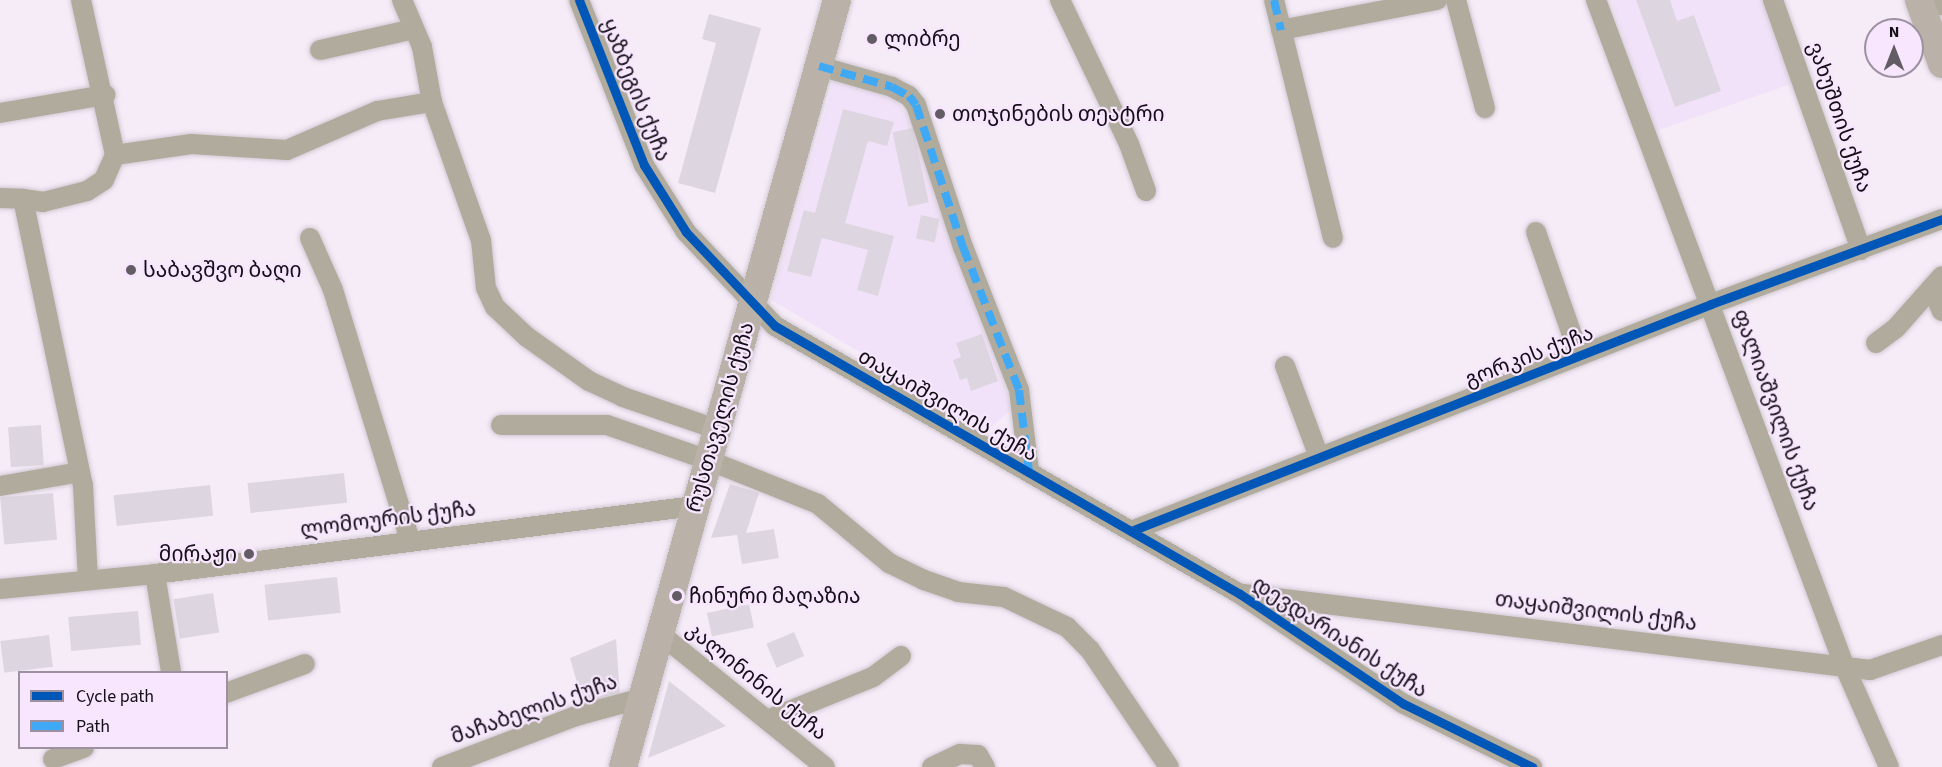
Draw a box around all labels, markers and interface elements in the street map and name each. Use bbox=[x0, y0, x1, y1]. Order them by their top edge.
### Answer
street label: ყაზბეგის ქუჩა bbox=[596, 15, 676, 165]
north arrow bbox=[1864, 18, 1924, 78]
text: N bbox=[1889, 21, 1899, 43]
place label: ლიბრე bbox=[884, 26, 961, 52]
marker: ლიბრე bbox=[865, 32, 879, 46]
street label: ვახუშთის ქუჩა bbox=[1802, 38, 1878, 196]
place label: თოჯინების თეატრი bbox=[952, 101, 1165, 127]
marker: თოჯინების თეატრი bbox=[933, 107, 947, 121]
place label: საბავშვო ბაღი bbox=[143, 257, 302, 283]
marker: საბავშვო ბაღი bbox=[124, 263, 138, 277]
street label: ფალიაშვილის ქუჩა bbox=[1728, 306, 1824, 514]
street label: რუსთაველის ქუჩა bbox=[681, 319, 759, 515]
street label: გორკის ქუჩა bbox=[1461, 320, 1597, 392]
street label: თაყაიშვილის ქუჩა bbox=[854, 343, 1042, 467]
street label: ლომოურის ქუჩა bbox=[299, 496, 477, 542]
place label: მირაჟი bbox=[159, 541, 237, 567]
marker: მირაჟი bbox=[242, 547, 256, 561]
street label: დევდარიანის ქუჩა bbox=[1248, 571, 1432, 703]
place label: ჩინური მაღაზია bbox=[689, 583, 861, 609]
street label: თაყაიშვილის ქუჩა bbox=[1494, 586, 1698, 636]
marker: ჩინური მაღაზია bbox=[670, 589, 684, 603]
street label: კალინინის ქუჩა bbox=[682, 617, 832, 745]
street label: მაჩაბელის ქუჩა bbox=[448, 669, 620, 749]
legend bbox=[18, 671, 228, 749]
text: Cycle path bbox=[76, 684, 154, 709]
text: Path bbox=[76, 714, 110, 739]

